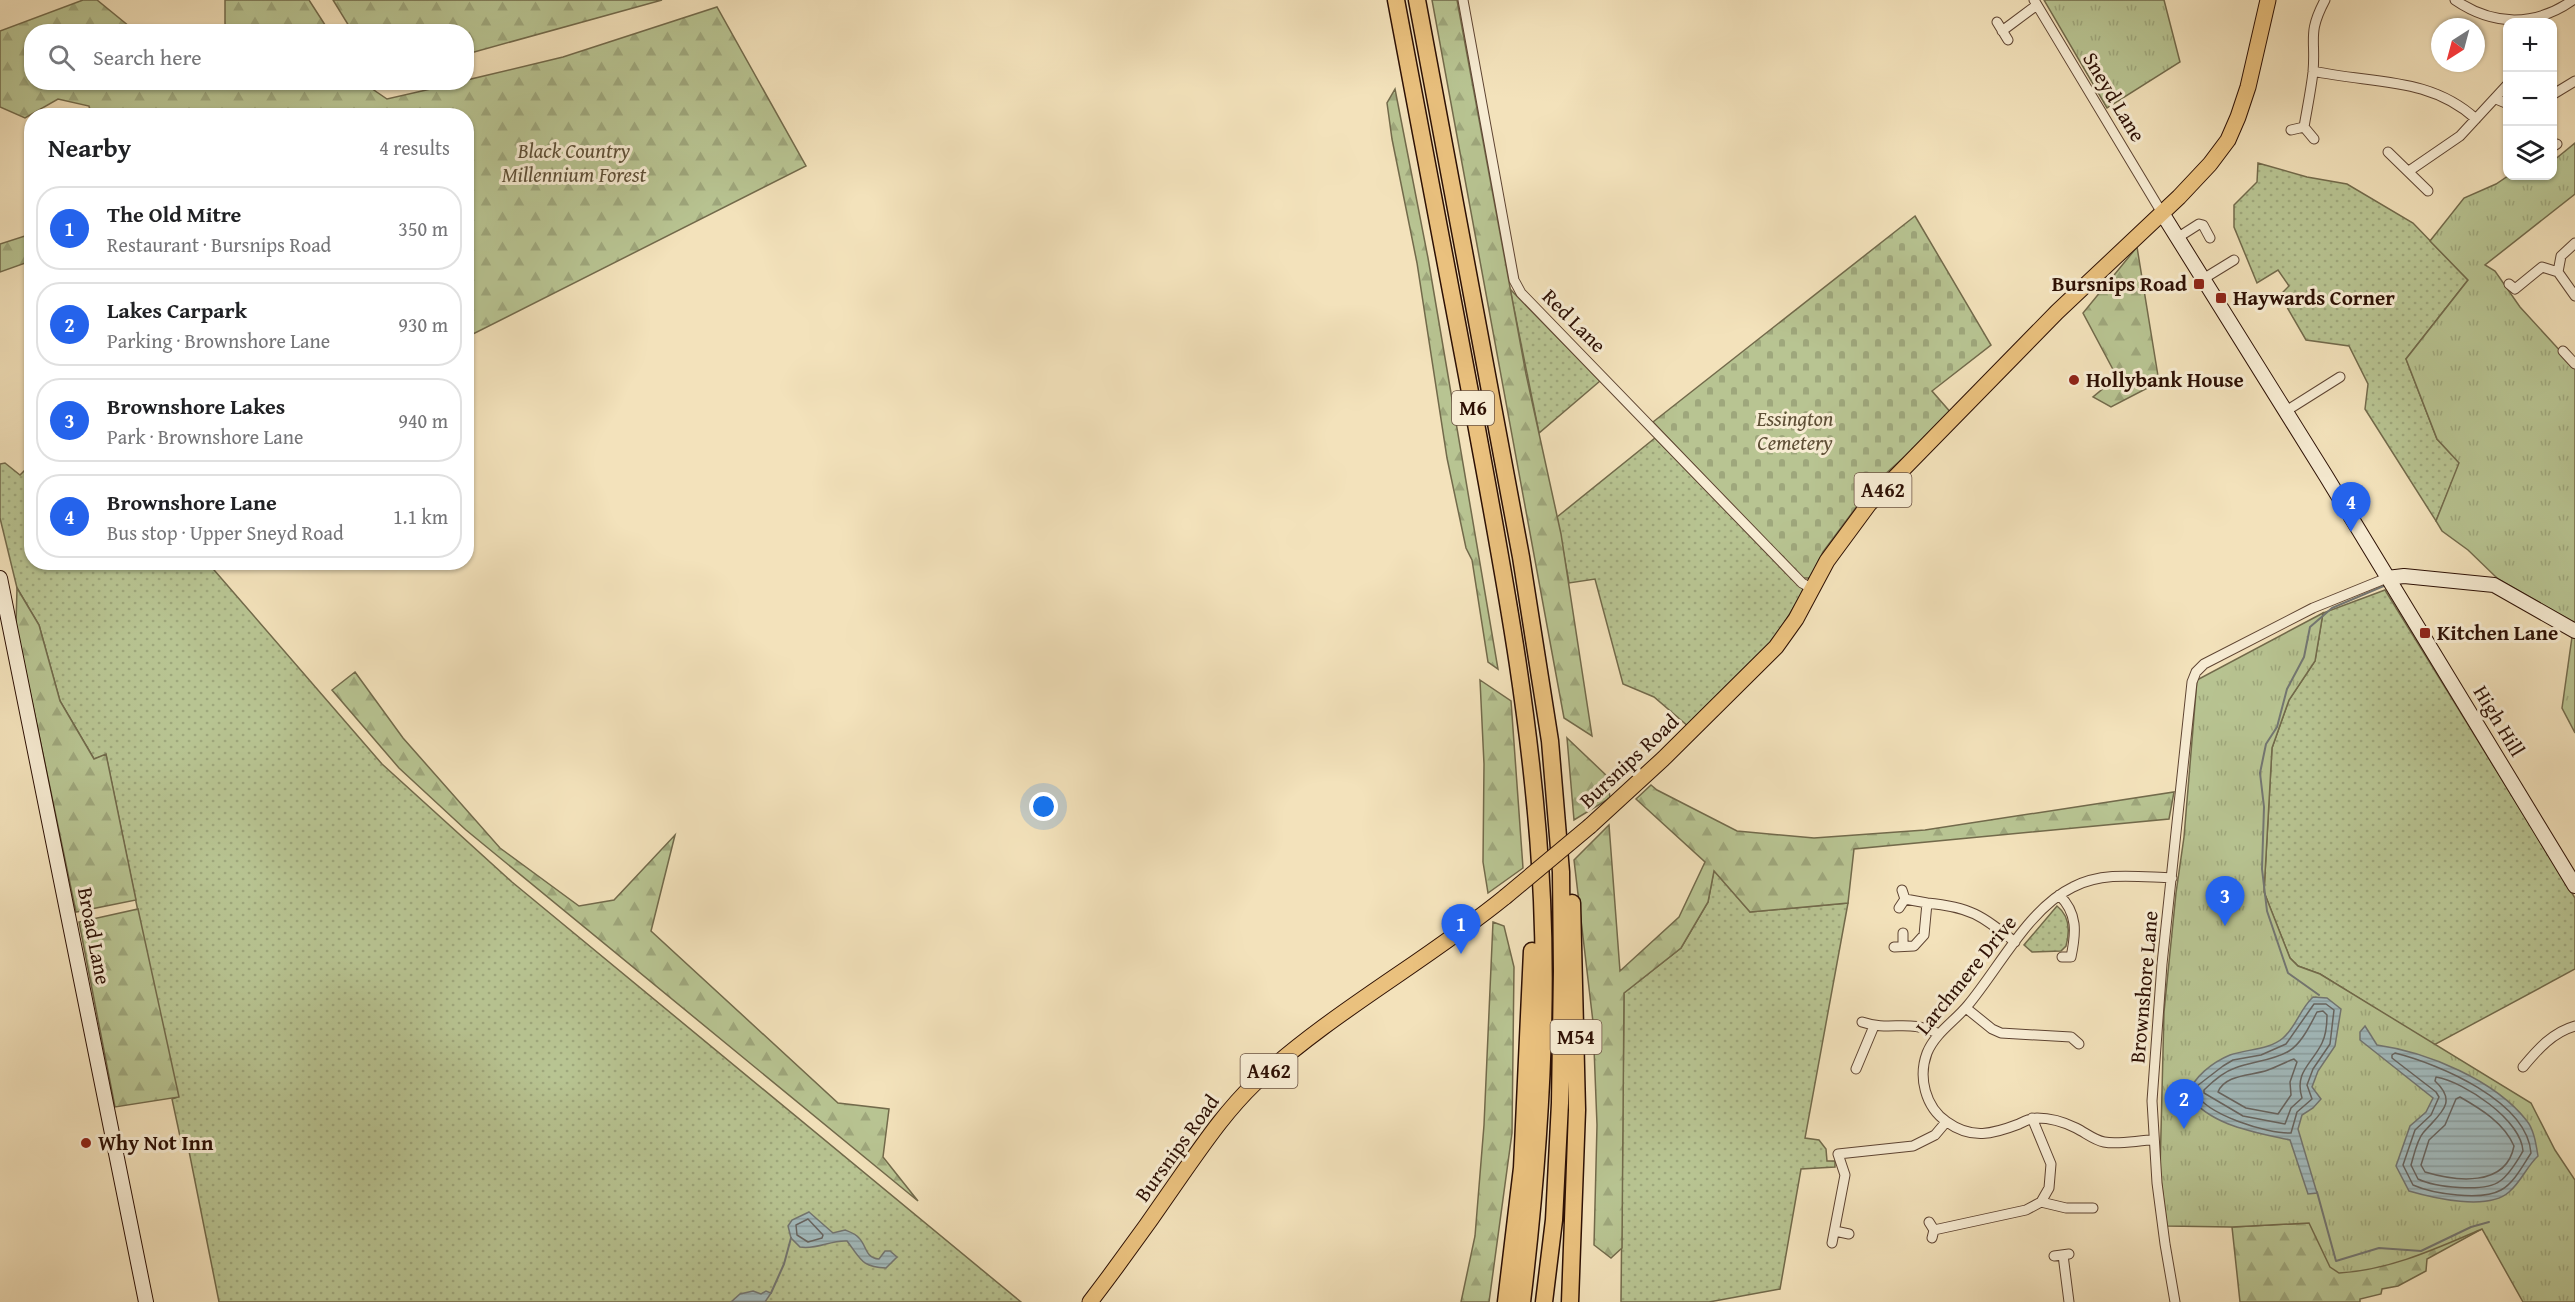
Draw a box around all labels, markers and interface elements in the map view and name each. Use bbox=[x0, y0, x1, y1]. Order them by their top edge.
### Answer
north arrow bbox=[2431, 18, 2485, 72]
map controls bbox=[2503, 18, 2557, 180]
button: + bbox=[2503, 18, 2557, 72]
search box bbox=[24, 24, 474, 90]
icon: search bbox=[45, 41, 78, 74]
text: Search here bbox=[93, 41, 202, 73]
street label: Sneyd Lane bbox=[2075, 46, 2154, 148]
button: − bbox=[2503, 72, 2557, 126]
button: layers bbox=[2503, 126, 2557, 180]
text: Nearby bbox=[48, 128, 131, 167]
text: 4 results bbox=[379, 133, 450, 162]
park label: Black Country Millennium Forest bbox=[502, 135, 647, 190]
text: The Old Mitre bbox=[107, 198, 241, 230]
text: 1 bbox=[64, 214, 75, 243]
text: 350 m bbox=[398, 214, 448, 243]
text: Restaurant · Bursnips Road bbox=[107, 230, 331, 259]
place label: Bursnips Road bbox=[2052, 268, 2187, 299]
marker: Bursnips Road bbox=[2192, 277, 2206, 291]
street label: Red Lane bbox=[1535, 282, 1614, 360]
place label: Haywards Corner bbox=[2233, 282, 2395, 313]
marker: Haywards Corner bbox=[2214, 291, 2228, 305]
text: Lakes Carpark bbox=[107, 294, 247, 326]
text: 2 bbox=[64, 310, 75, 339]
text: 930 m bbox=[398, 310, 448, 339]
text: Parking · Brownshore Lane bbox=[107, 326, 330, 355]
place label: Hollybank House bbox=[2086, 364, 2244, 395]
marker: Hollybank House bbox=[2067, 373, 2081, 387]
text: Brownshore Lakes bbox=[107, 390, 285, 422]
road number: M6 bbox=[1452, 391, 1494, 425]
park label: Essington Cemetery bbox=[1756, 403, 1834, 458]
text: 3 bbox=[64, 406, 75, 435]
text: 940 m bbox=[398, 406, 448, 435]
text: Park · Brownshore Lane bbox=[107, 422, 303, 451]
road number: A462 bbox=[1854, 473, 1912, 507]
pin: 4 bbox=[2332, 482, 2370, 532]
text: Brownshore Lane bbox=[107, 486, 277, 518]
text: 4 bbox=[64, 502, 75, 531]
text: 1.1 km bbox=[393, 502, 448, 531]
text: Bus stop · Upper Sneyd Road bbox=[107, 518, 344, 547]
place label: Kitchen Lane bbox=[2437, 617, 2558, 648]
marker: Kitchen Lane bbox=[2418, 626, 2432, 640]
street label: High Hill bbox=[2466, 679, 2533, 762]
street label: Bursnips Road bbox=[1572, 706, 1686, 815]
your location bbox=[1029, 792, 1058, 821]
pin: 3 bbox=[2206, 876, 2244, 926]
street label: Broad Lane bbox=[70, 885, 119, 987]
pin: 1 bbox=[1442, 904, 1480, 954]
street label: Larchmere Drive bbox=[1908, 908, 2024, 1041]
street label: Brownshore Lane bbox=[2121, 909, 2166, 1064]
road number: M54 bbox=[1550, 1020, 1602, 1054]
road number: A462 bbox=[1240, 1054, 1298, 1088]
pin: 2 bbox=[2164, 1080, 2204, 1129]
street label: Bursnips Road bbox=[1127, 1087, 1227, 1208]
place label: Why Not Inn bbox=[98, 1127, 214, 1158]
marker: Why Not Inn bbox=[79, 1136, 93, 1150]

